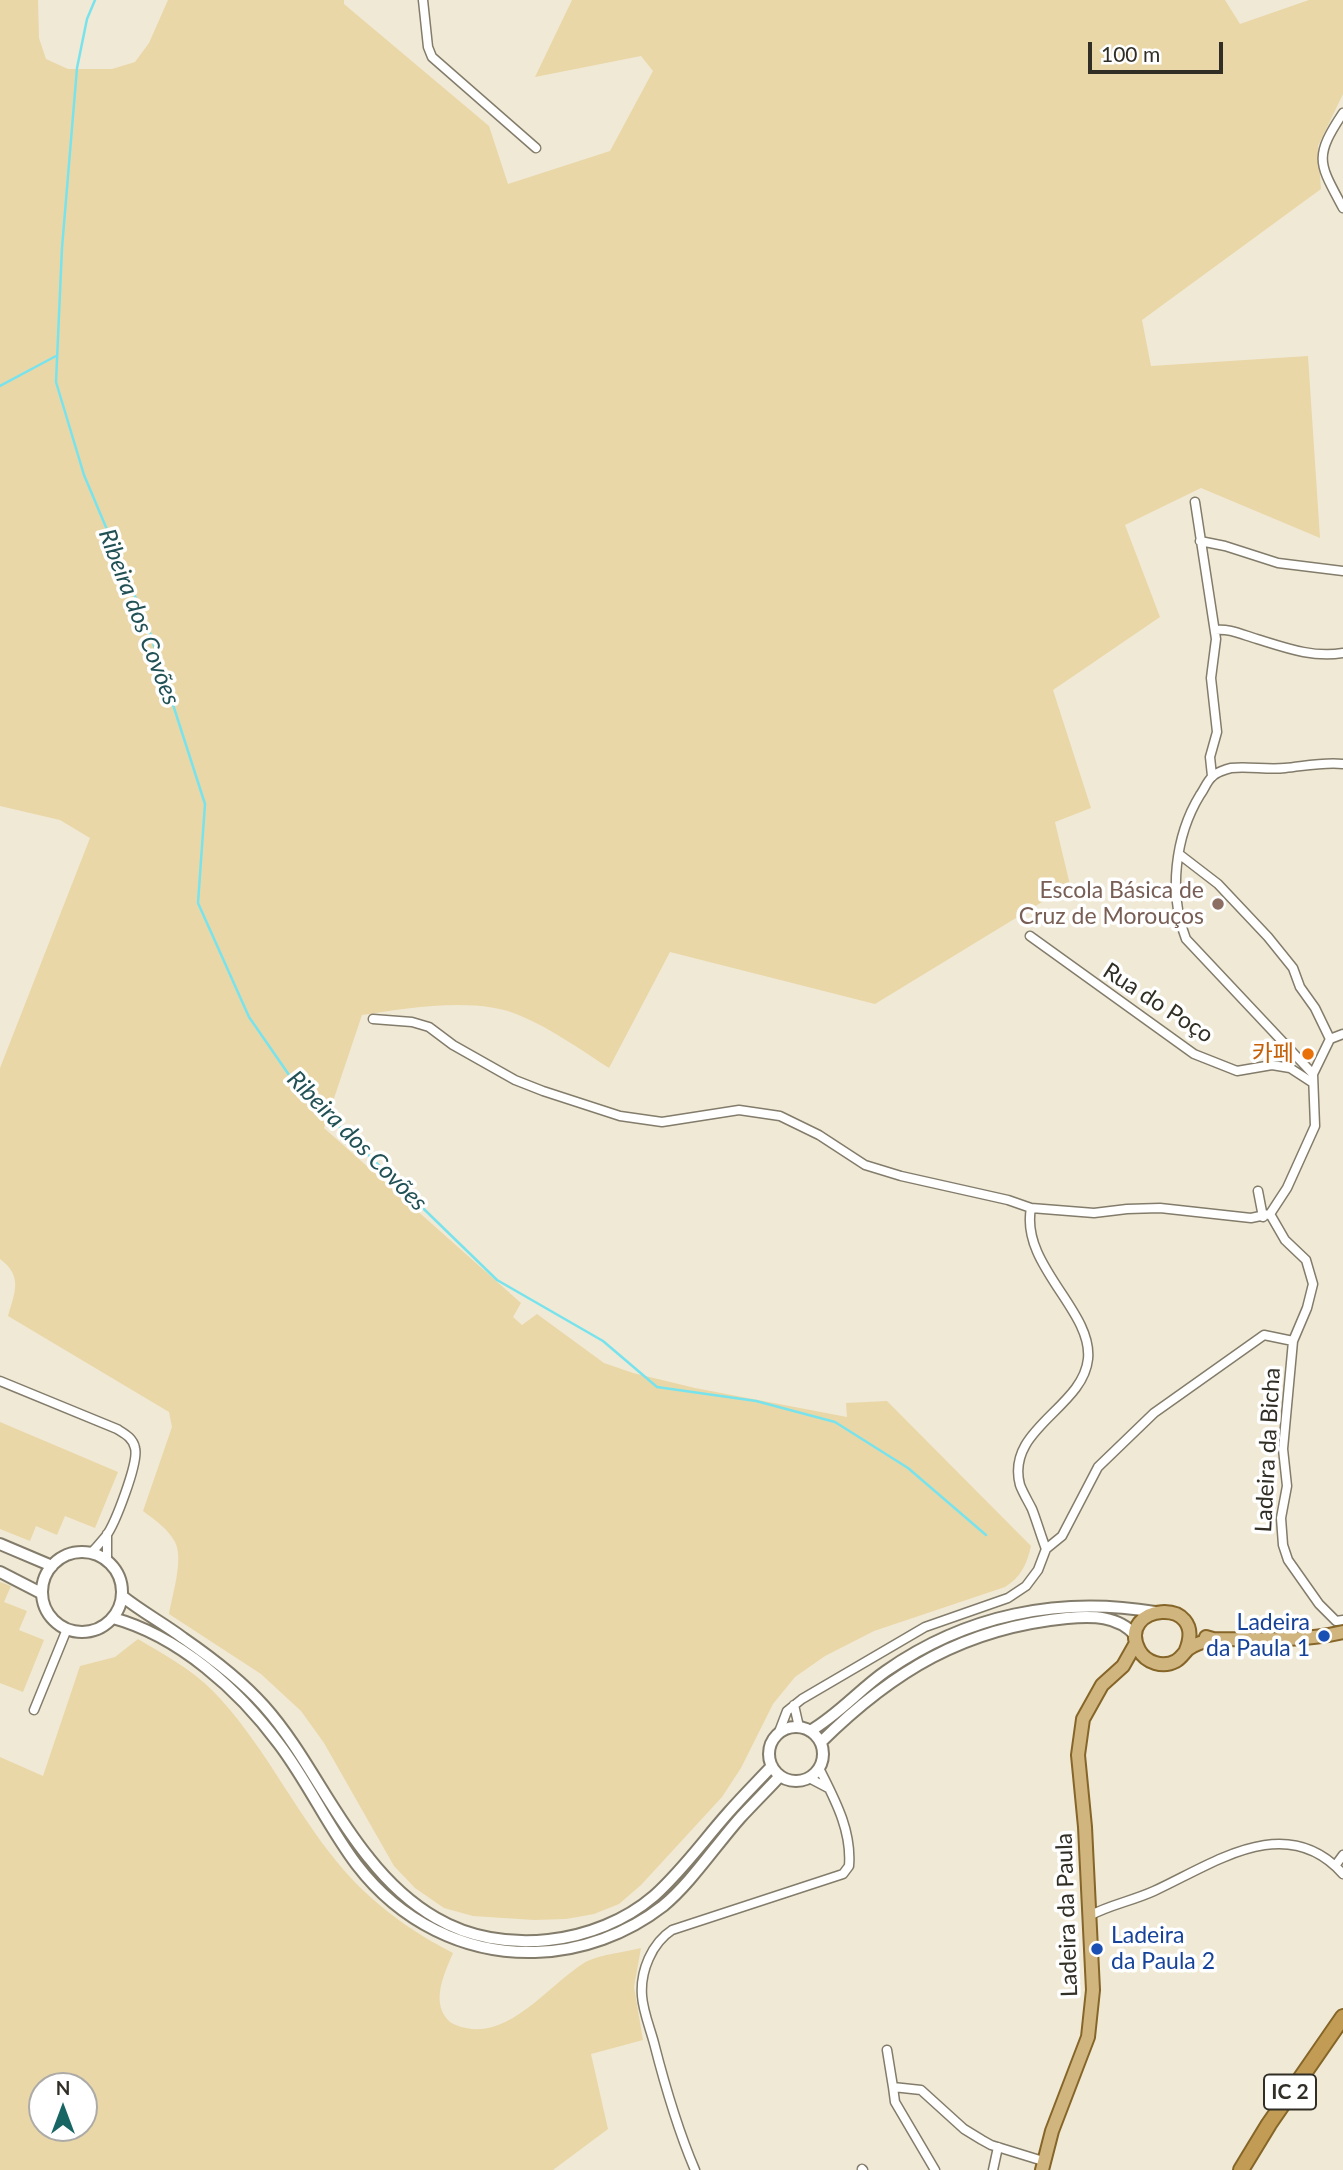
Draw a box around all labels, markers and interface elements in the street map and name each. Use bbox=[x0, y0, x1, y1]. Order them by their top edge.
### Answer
scale bar bbox=[1091, 28, 1226, 72]
text: 100 m bbox=[1101, 41, 1160, 66]
water label: Ribeira dos Covões bbox=[92, 525, 186, 709]
place label: Escola Básica de Cruz de Morouços bbox=[1019, 877, 1204, 931]
marker: Escola Básica de Cruz de Morouços bbox=[1210, 896, 1226, 912]
street label: Rua do Poço bbox=[1098, 957, 1218, 1049]
place label: 카페 bbox=[1252, 1040, 1294, 1068]
marker: 카페 bbox=[1300, 1046, 1316, 1062]
water label: Ribeira dos Covões bbox=[281, 1065, 433, 1217]
street label: Ladeira da Bicha bbox=[1250, 1367, 1286, 1533]
place label: Ladeira da Paula 1 bbox=[1206, 1609, 1310, 1663]
marker: Ladeira da Paula 1 bbox=[1316, 1628, 1332, 1644]
street label: Ladeira da Paula bbox=[1050, 1833, 1084, 1997]
place label: Ladeira da Paula 2 bbox=[1111, 1922, 1215, 1976]
marker: Ladeira da Paula 2 bbox=[1089, 1941, 1105, 1957]
north arrow bbox=[28, 2072, 98, 2142]
road number: IC 2 bbox=[1264, 2074, 1316, 2110]
text: N bbox=[56, 2076, 70, 2099]

